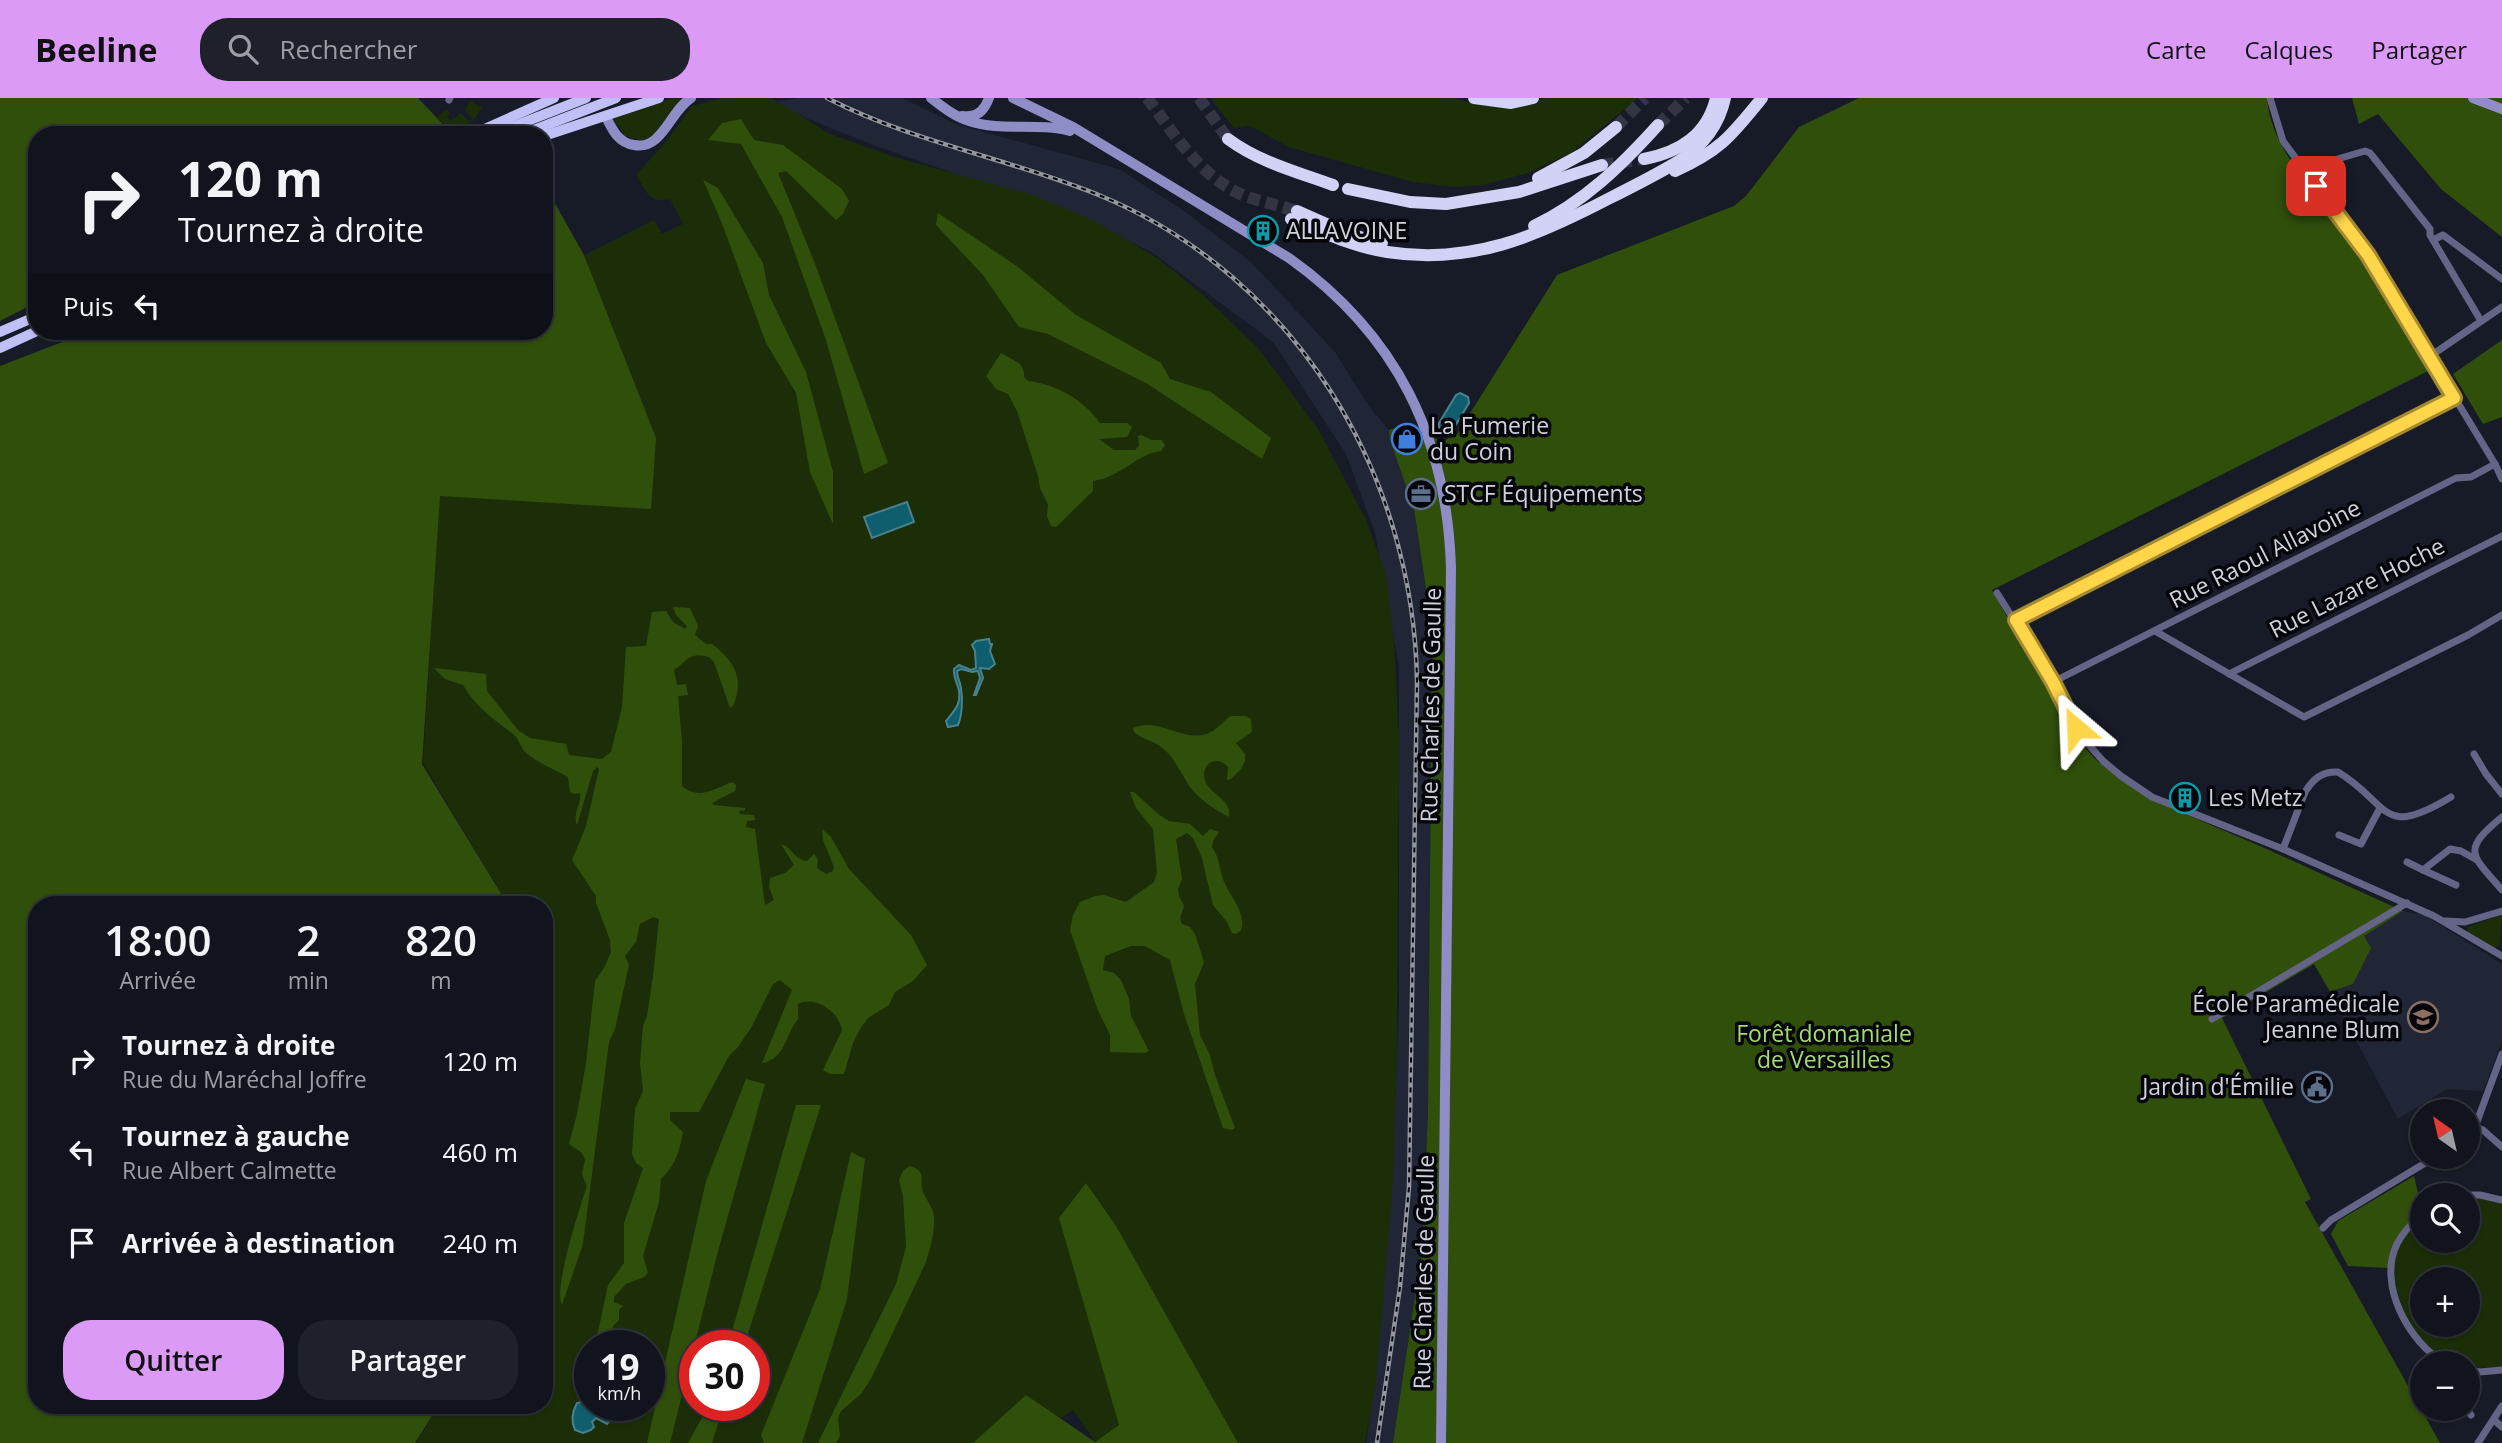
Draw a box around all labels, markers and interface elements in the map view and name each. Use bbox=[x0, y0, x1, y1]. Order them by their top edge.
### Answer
search box bbox=[200, 18, 690, 81]
text: Beeline bbox=[35, 27, 158, 72]
icon: search bbox=[224, 30, 262, 68]
text: Rechercher bbox=[280, 31, 417, 67]
text: Carte bbox=[2146, 33, 2206, 66]
text: Calques bbox=[2244, 33, 2333, 66]
text: Partager bbox=[2371, 33, 2467, 66]
text: 120 m bbox=[178, 145, 323, 211]
icon: right bbox=[63, 154, 154, 245]
pin bbox=[2286, 156, 2346, 216]
icon: arrive bbox=[2297, 167, 2335, 205]
text: Tournez à droite bbox=[178, 208, 424, 251]
building icon: ALLAVOINE bbox=[1246, 214, 1280, 248]
place label: ALLAVOINE bbox=[1286, 214, 1407, 246]
icon: left bbox=[128, 287, 166, 325]
text: Puis bbox=[63, 288, 114, 324]
place label: La Fumerie du Coin bbox=[1430, 409, 1549, 467]
shop icon: La Fumerie du Coin bbox=[1390, 422, 1424, 456]
office icon: STCF Équipements bbox=[1404, 477, 1438, 511]
place label: STCF Équipements bbox=[1444, 477, 1643, 509]
street label: Rue Raoul Allavoine bbox=[2163, 491, 2366, 615]
street label: Rue Lazare Hoche bbox=[2263, 529, 2450, 645]
street label: Rue Charles de Gaulle bbox=[1412, 587, 1448, 823]
position arrow bbox=[2039, 691, 2113, 765]
building icon: Les Metz bbox=[2168, 781, 2202, 815]
place label: Les Metz bbox=[2208, 781, 2302, 813]
text: 18:00 bbox=[104, 911, 212, 968]
text: 2 bbox=[296, 911, 320, 968]
text: 820 bbox=[405, 911, 477, 968]
text: Arrivée bbox=[120, 964, 196, 996]
text: min bbox=[288, 964, 329, 996]
text: m bbox=[430, 964, 452, 996]
place label: École Paramédicale Jeanne Blum bbox=[2192, 987, 2400, 1045]
school or university icon: École Paramédicale Jeanne Blum bbox=[2406, 1000, 2440, 1034]
park label: Forêt domaniale de Versailles bbox=[1736, 1017, 1912, 1075]
text: Tournez à droite bbox=[122, 1027, 335, 1063]
icon: right bbox=[63, 1042, 101, 1080]
text: 120 m bbox=[443, 1043, 518, 1079]
text: Rue du Maréchal Joffre bbox=[122, 1063, 367, 1095]
place label: Jardin d'Émilie bbox=[2140, 1070, 2294, 1102]
public building icon: Jardin d'Émilie bbox=[2300, 1070, 2334, 1104]
north arrow bbox=[2410, 1099, 2480, 1169]
map controls bbox=[2410, 1099, 2480, 1421]
text: Tournez à gauche bbox=[122, 1118, 350, 1154]
icon: left bbox=[63, 1133, 101, 1171]
text: 460 m bbox=[443, 1134, 518, 1170]
text: Rue Albert Calmette bbox=[122, 1154, 337, 1186]
street label: Rue Charles de Gaulle bbox=[1405, 1154, 1441, 1390]
button: search bbox=[2410, 1183, 2480, 1253]
icon: arrive bbox=[63, 1224, 101, 1262]
text: Arrivée à destination bbox=[122, 1225, 395, 1261]
text: 240 m bbox=[443, 1225, 518, 1261]
button: + bbox=[2410, 1267, 2480, 1337]
button: Quitter bbox=[63, 1320, 284, 1400]
button: Partager bbox=[298, 1320, 518, 1400]
speed limit sign: 30 bbox=[679, 1330, 770, 1421]
text: 19 bbox=[599, 1343, 640, 1390]
button: − bbox=[2410, 1351, 2480, 1421]
text: km/h bbox=[598, 1381, 641, 1405]

